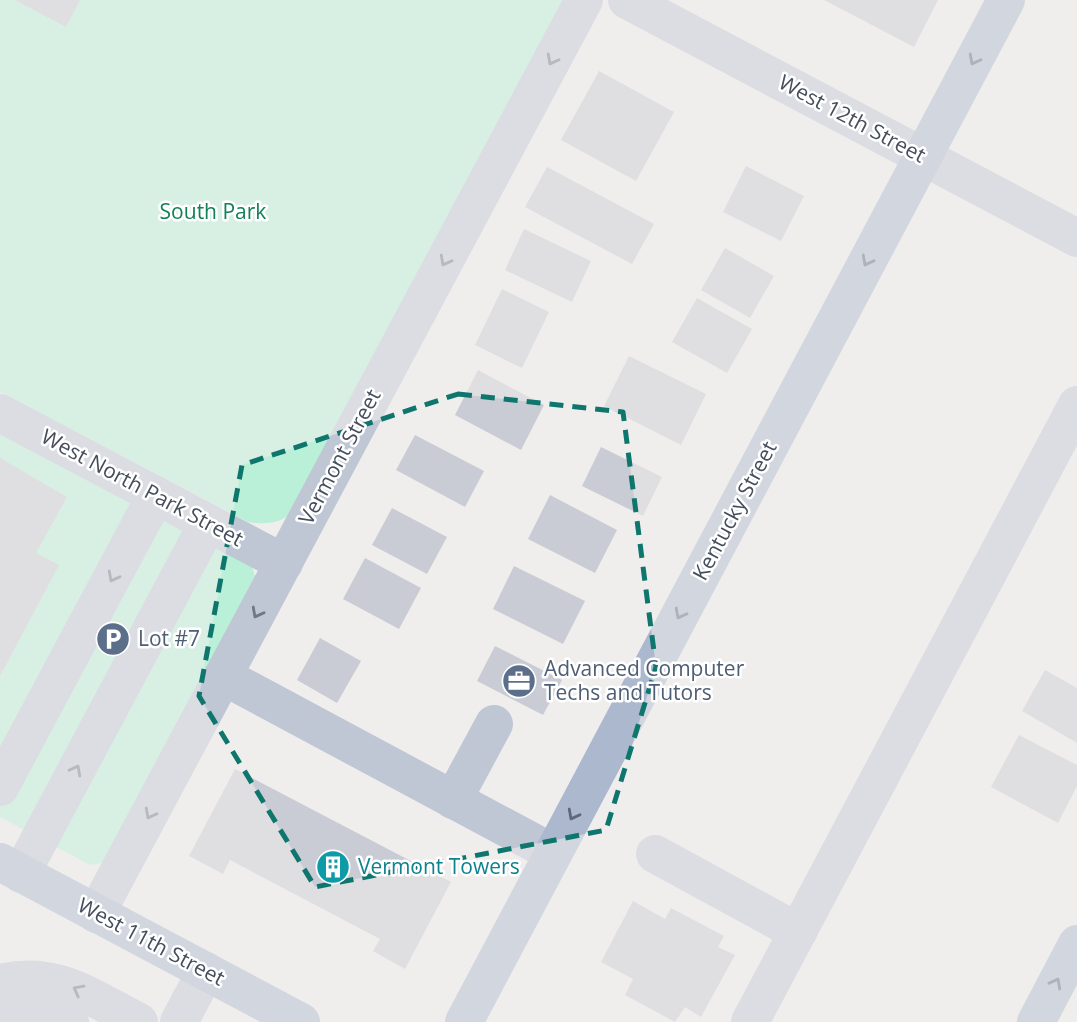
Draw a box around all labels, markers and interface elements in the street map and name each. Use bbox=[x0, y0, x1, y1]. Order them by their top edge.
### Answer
one-way arrow bbox=[547, 53, 560, 65]
one-way arrow bbox=[968, 53, 982, 65]
street label: West 12th Street bbox=[774, 68, 931, 169]
park label: South Park bbox=[160, 197, 266, 225]
one-way arrow bbox=[440, 254, 453, 266]
one-way arrow bbox=[862, 254, 875, 267]
street label: Vermont Street bbox=[292, 384, 387, 529]
street label: West North Park Street bbox=[37, 422, 248, 552]
street label: Kentucky Street bbox=[686, 436, 783, 585]
one-way arrow bbox=[107, 570, 121, 582]
one-way arrow bbox=[252, 606, 265, 618]
one-way arrow bbox=[675, 607, 688, 619]
parking icon: Lot #7 bbox=[94, 620, 132, 658]
place label: Lot #7 bbox=[138, 624, 200, 652]
place label: Advanced Computer Techs and Tutors bbox=[544, 654, 745, 706]
office icon: Advanced Computer Techs and Tutors bbox=[500, 662, 538, 700]
one-way arrow bbox=[68, 765, 81, 777]
one-way arrow bbox=[145, 806, 158, 819]
one-way arrow bbox=[568, 808, 582, 820]
building icon: Vermont Towers bbox=[314, 848, 352, 886]
place label: Vermont Towers bbox=[358, 852, 520, 880]
street label: West 11th Street bbox=[73, 891, 230, 992]
one-way arrow bbox=[1048, 978, 1062, 990]
one-way arrow bbox=[73, 985, 85, 999]

